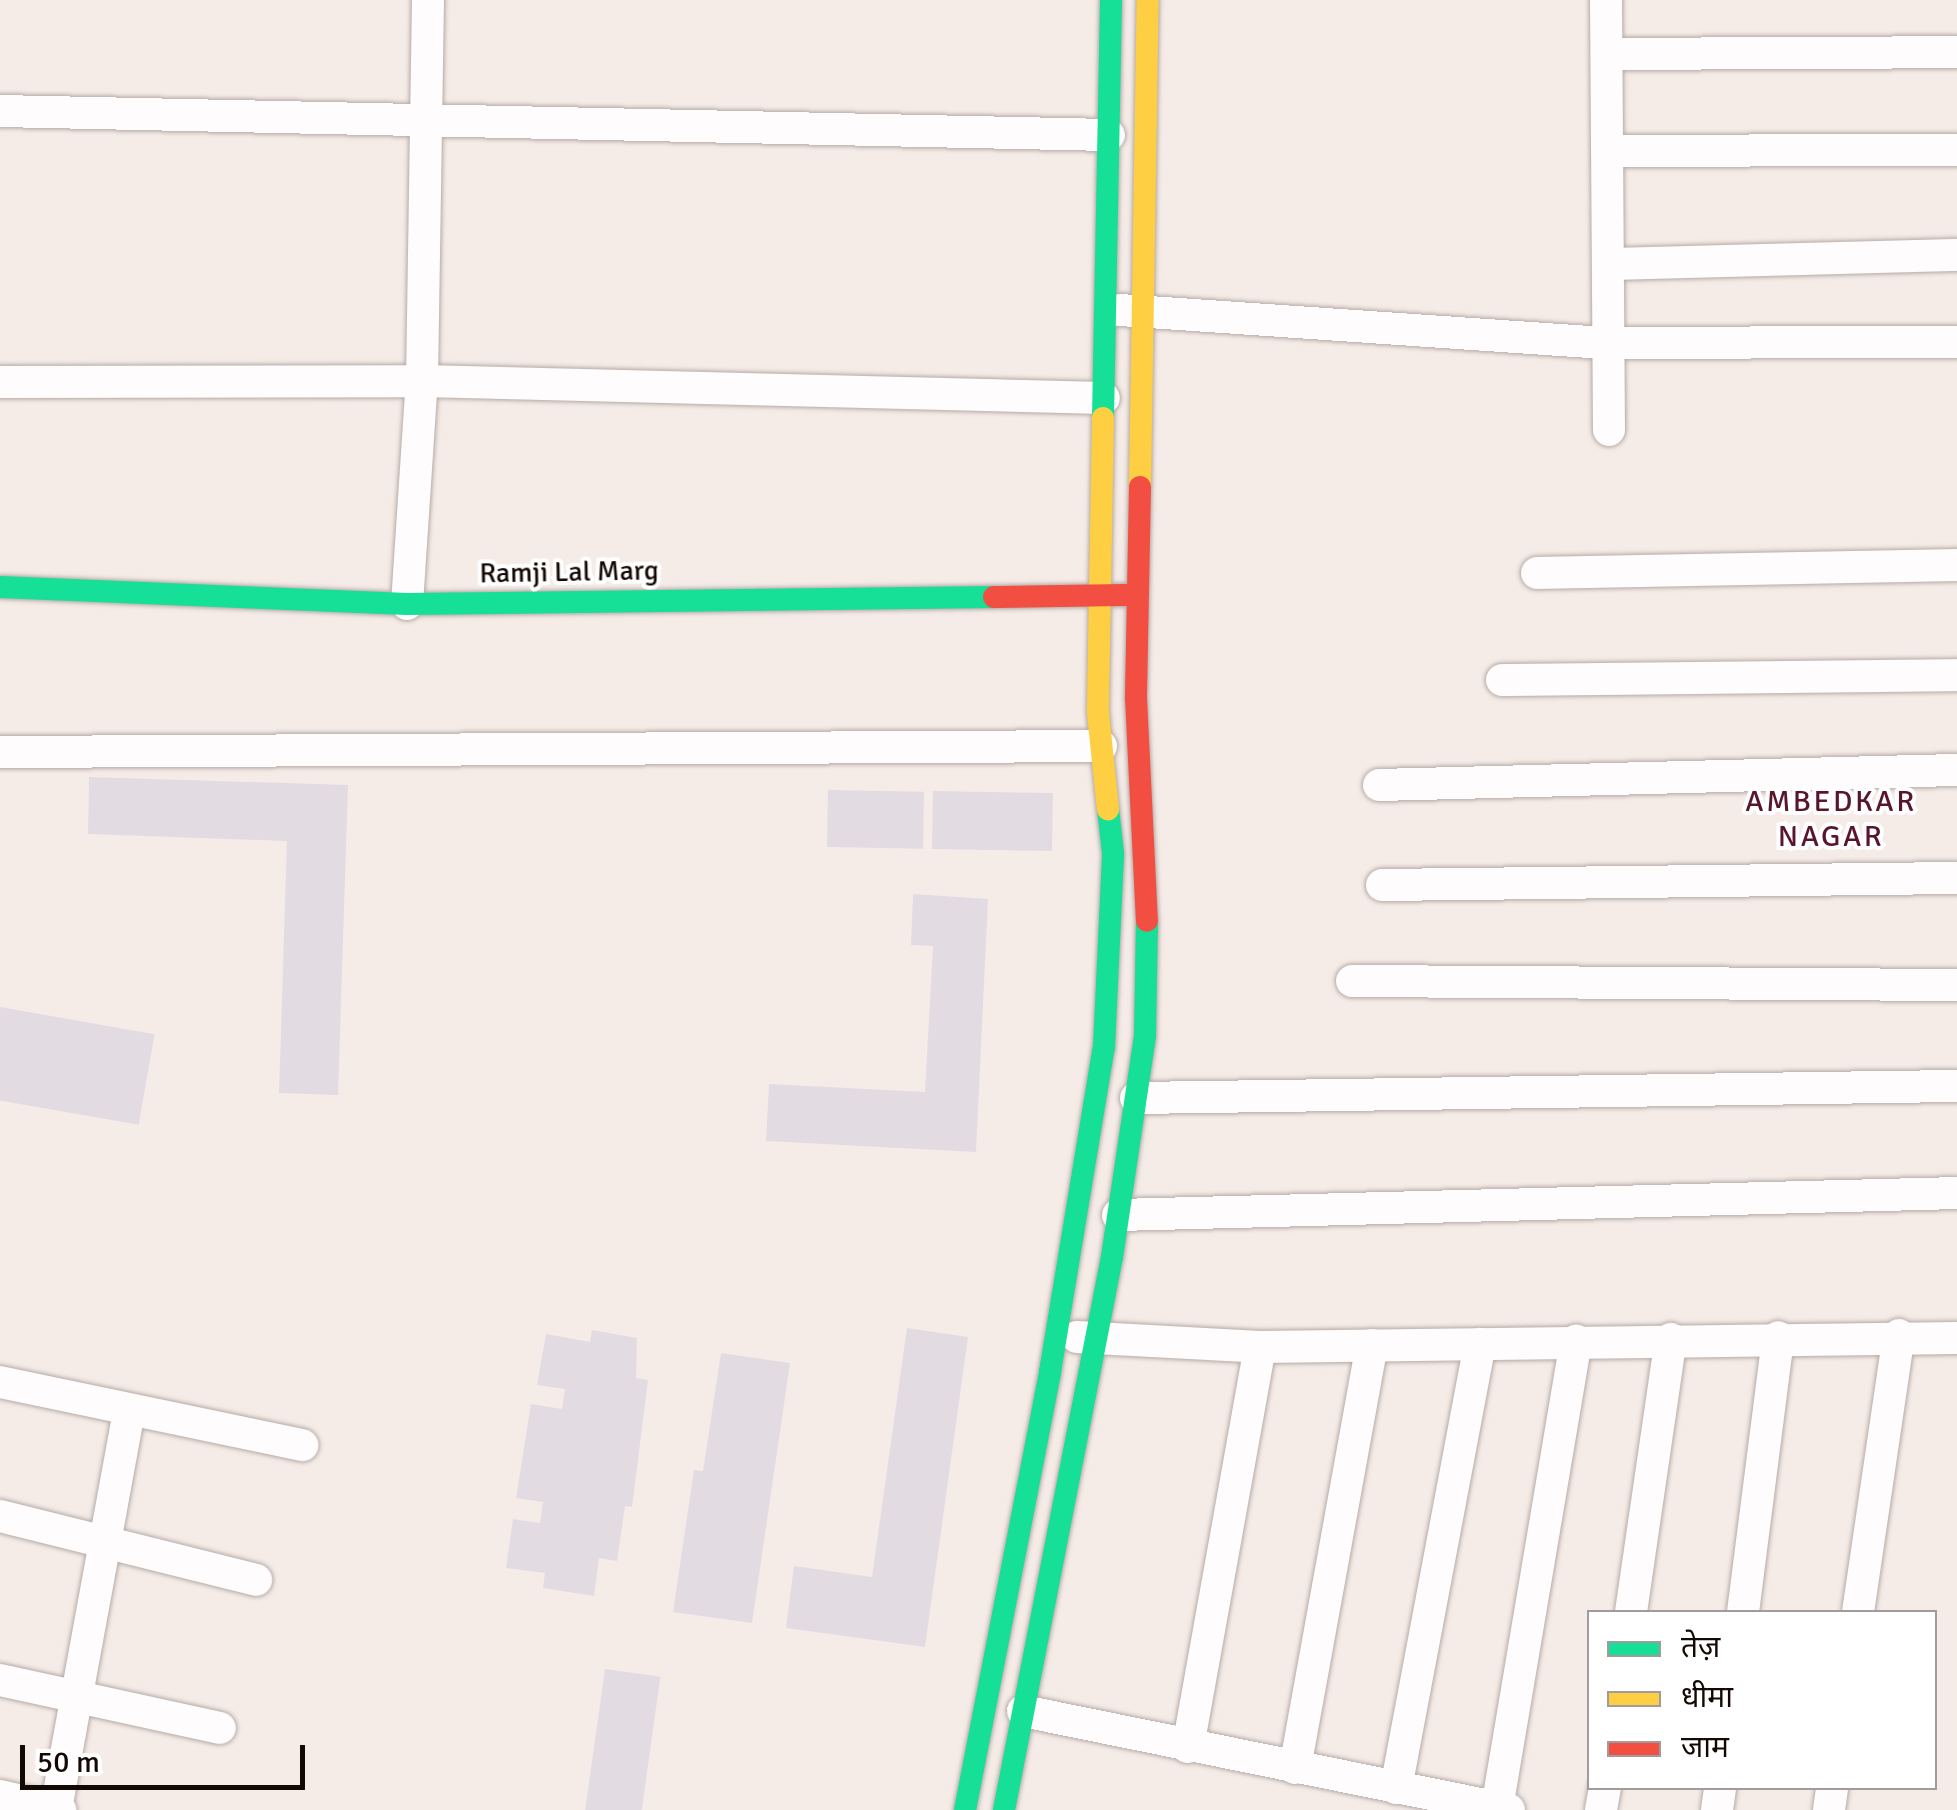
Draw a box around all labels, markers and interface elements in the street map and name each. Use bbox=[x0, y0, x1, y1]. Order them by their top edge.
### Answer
street label: Ramji Lal Marg bbox=[479, 554, 659, 590]
district label: AMBEDKAR NAGAR bbox=[1745, 784, 1917, 854]
legend bbox=[1587, 1610, 1937, 1790]
text: तेज़ bbox=[1681, 1629, 1720, 1666]
text: धीमा bbox=[1681, 1679, 1733, 1716]
scale bar bbox=[25, 1725, 310, 1787]
text: जाम bbox=[1681, 1729, 1729, 1766]
text: 50 m bbox=[37, 1744, 100, 1781]

